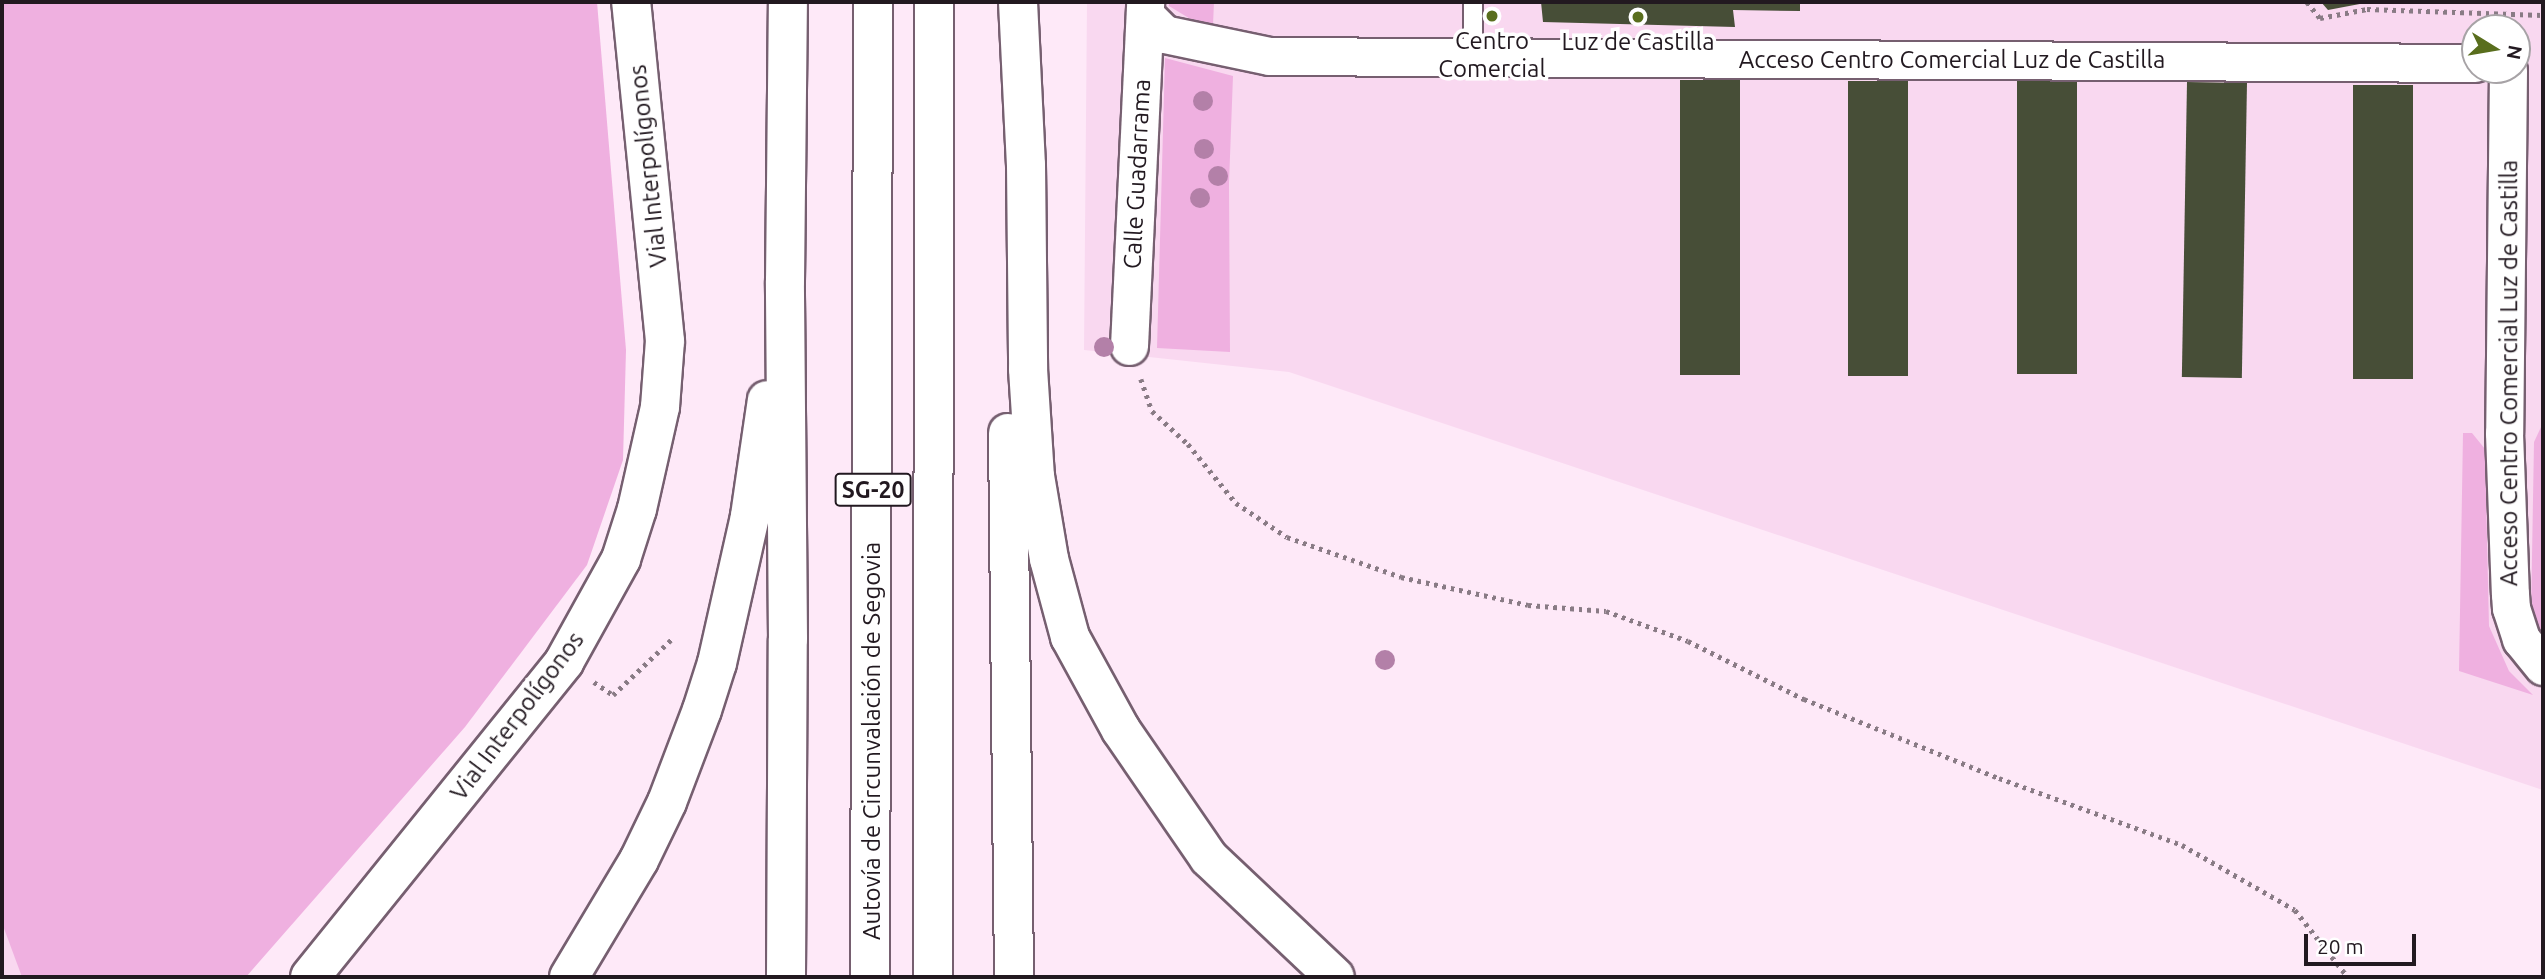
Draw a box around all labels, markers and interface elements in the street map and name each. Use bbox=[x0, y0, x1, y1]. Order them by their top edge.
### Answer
marker: Centro Comercial bbox=[1484, 8, 1500, 24]
marker: Luz de Castilla bbox=[1630, 9, 1646, 25]
north arrow bbox=[2461, 14, 2531, 84]
place label: Centro Comercial bbox=[1438, 27, 1546, 83]
place label: Luz de Castilla bbox=[1562, 28, 1714, 56]
text: N bbox=[2502, 44, 2527, 62]
street label: Acceso Centro Comercial Luz de Castilla bbox=[1739, 46, 2165, 74]
street label: Vial Interpolígonos bbox=[623, 63, 673, 269]
street label: Calle Guadarrama bbox=[1118, 78, 1156, 270]
street label: Acceso Centro Comercial Luz de Castilla bbox=[2495, 160, 2523, 586]
road number: SG-20 bbox=[834, 470, 912, 510]
street label: Autovía de Circunvalación de Segovia bbox=[858, 542, 886, 940]
street label: Vial Interpolígonos bbox=[444, 626, 590, 806]
scale bar bbox=[2307, 920, 2419, 964]
text: 20 m bbox=[2317, 934, 2364, 958]

